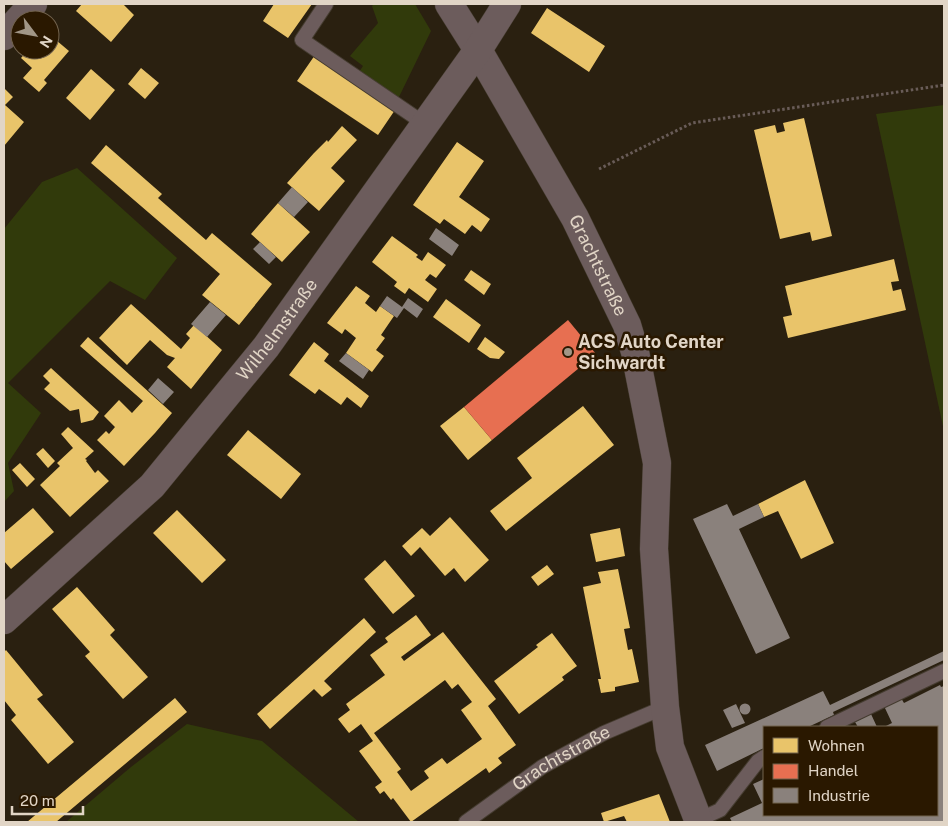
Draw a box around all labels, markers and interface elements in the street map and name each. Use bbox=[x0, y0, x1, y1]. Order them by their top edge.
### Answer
north arrow bbox=[10, 10, 60, 60]
text: N bbox=[36, 33, 56, 51]
street label: Grachtstraße bbox=[565, 211, 632, 319]
street label: Wilhelmstraße bbox=[232, 274, 322, 385]
place label: ACS Auto Center Sichwardt bbox=[578, 331, 724, 373]
marker: ACS Auto Center Sichwardt bbox=[562, 346, 574, 358]
street label: Grachtstraße bbox=[508, 721, 613, 795]
legend bbox=[763, 726, 938, 816]
text: Wohnen bbox=[808, 737, 865, 754]
text: Handel bbox=[808, 762, 858, 779]
scale bar bbox=[12, 784, 84, 816]
text: Industrie bbox=[808, 787, 870, 804]
text: 20 m bbox=[20, 792, 55, 809]

